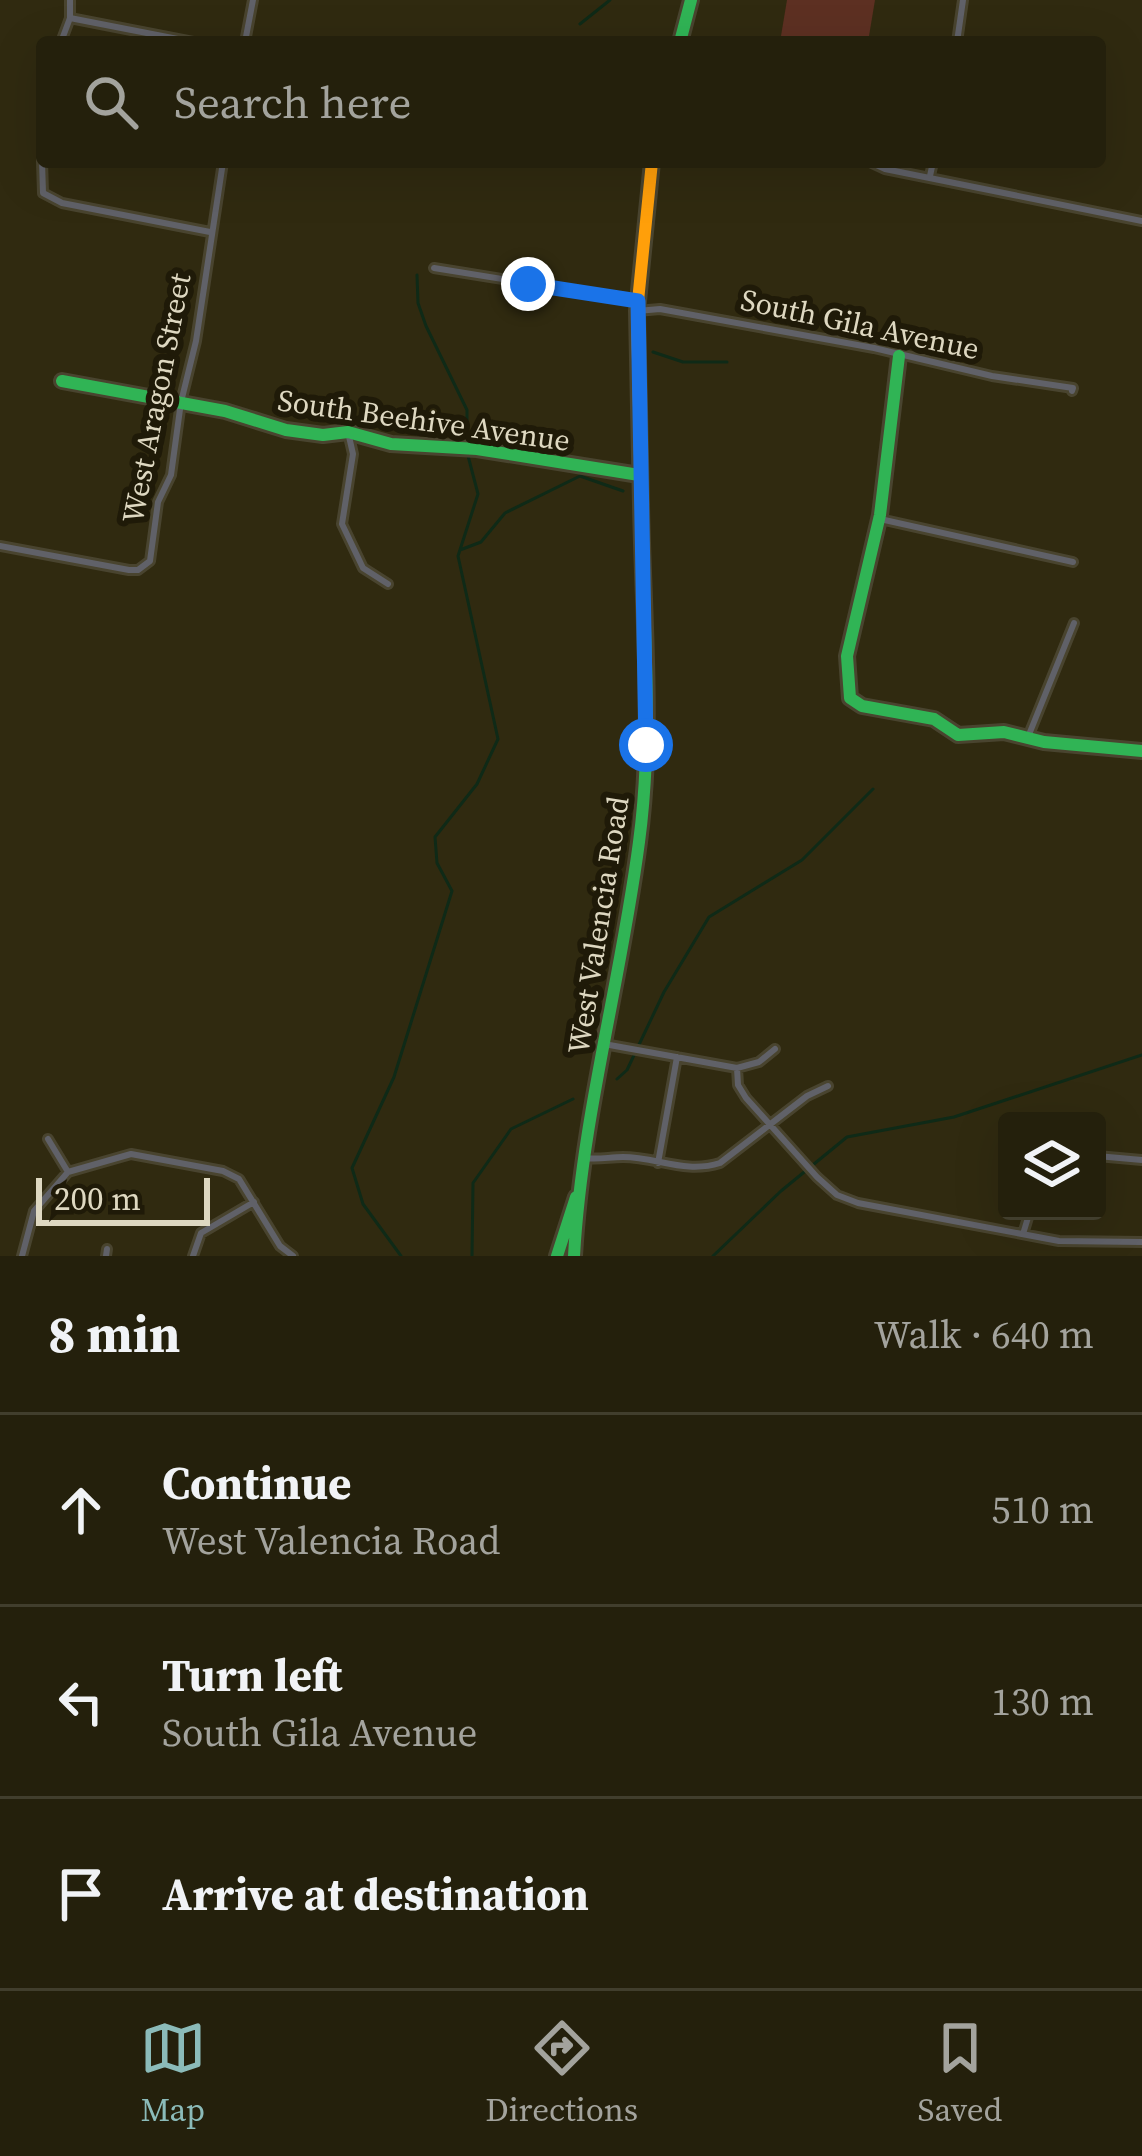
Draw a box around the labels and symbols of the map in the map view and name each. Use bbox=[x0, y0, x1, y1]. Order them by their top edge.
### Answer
route end bbox=[501, 257, 555, 311]
street label: West Aragon Street bbox=[112, 269, 200, 526]
street label: South Gila Avenue bbox=[737, 279, 983, 369]
street label: South Beehive Avenue bbox=[275, 379, 573, 461]
route start bbox=[619, 718, 673, 772]
street label: West Valencia Road bbox=[557, 793, 639, 1057]
scale bar bbox=[36, 1172, 210, 1225]

